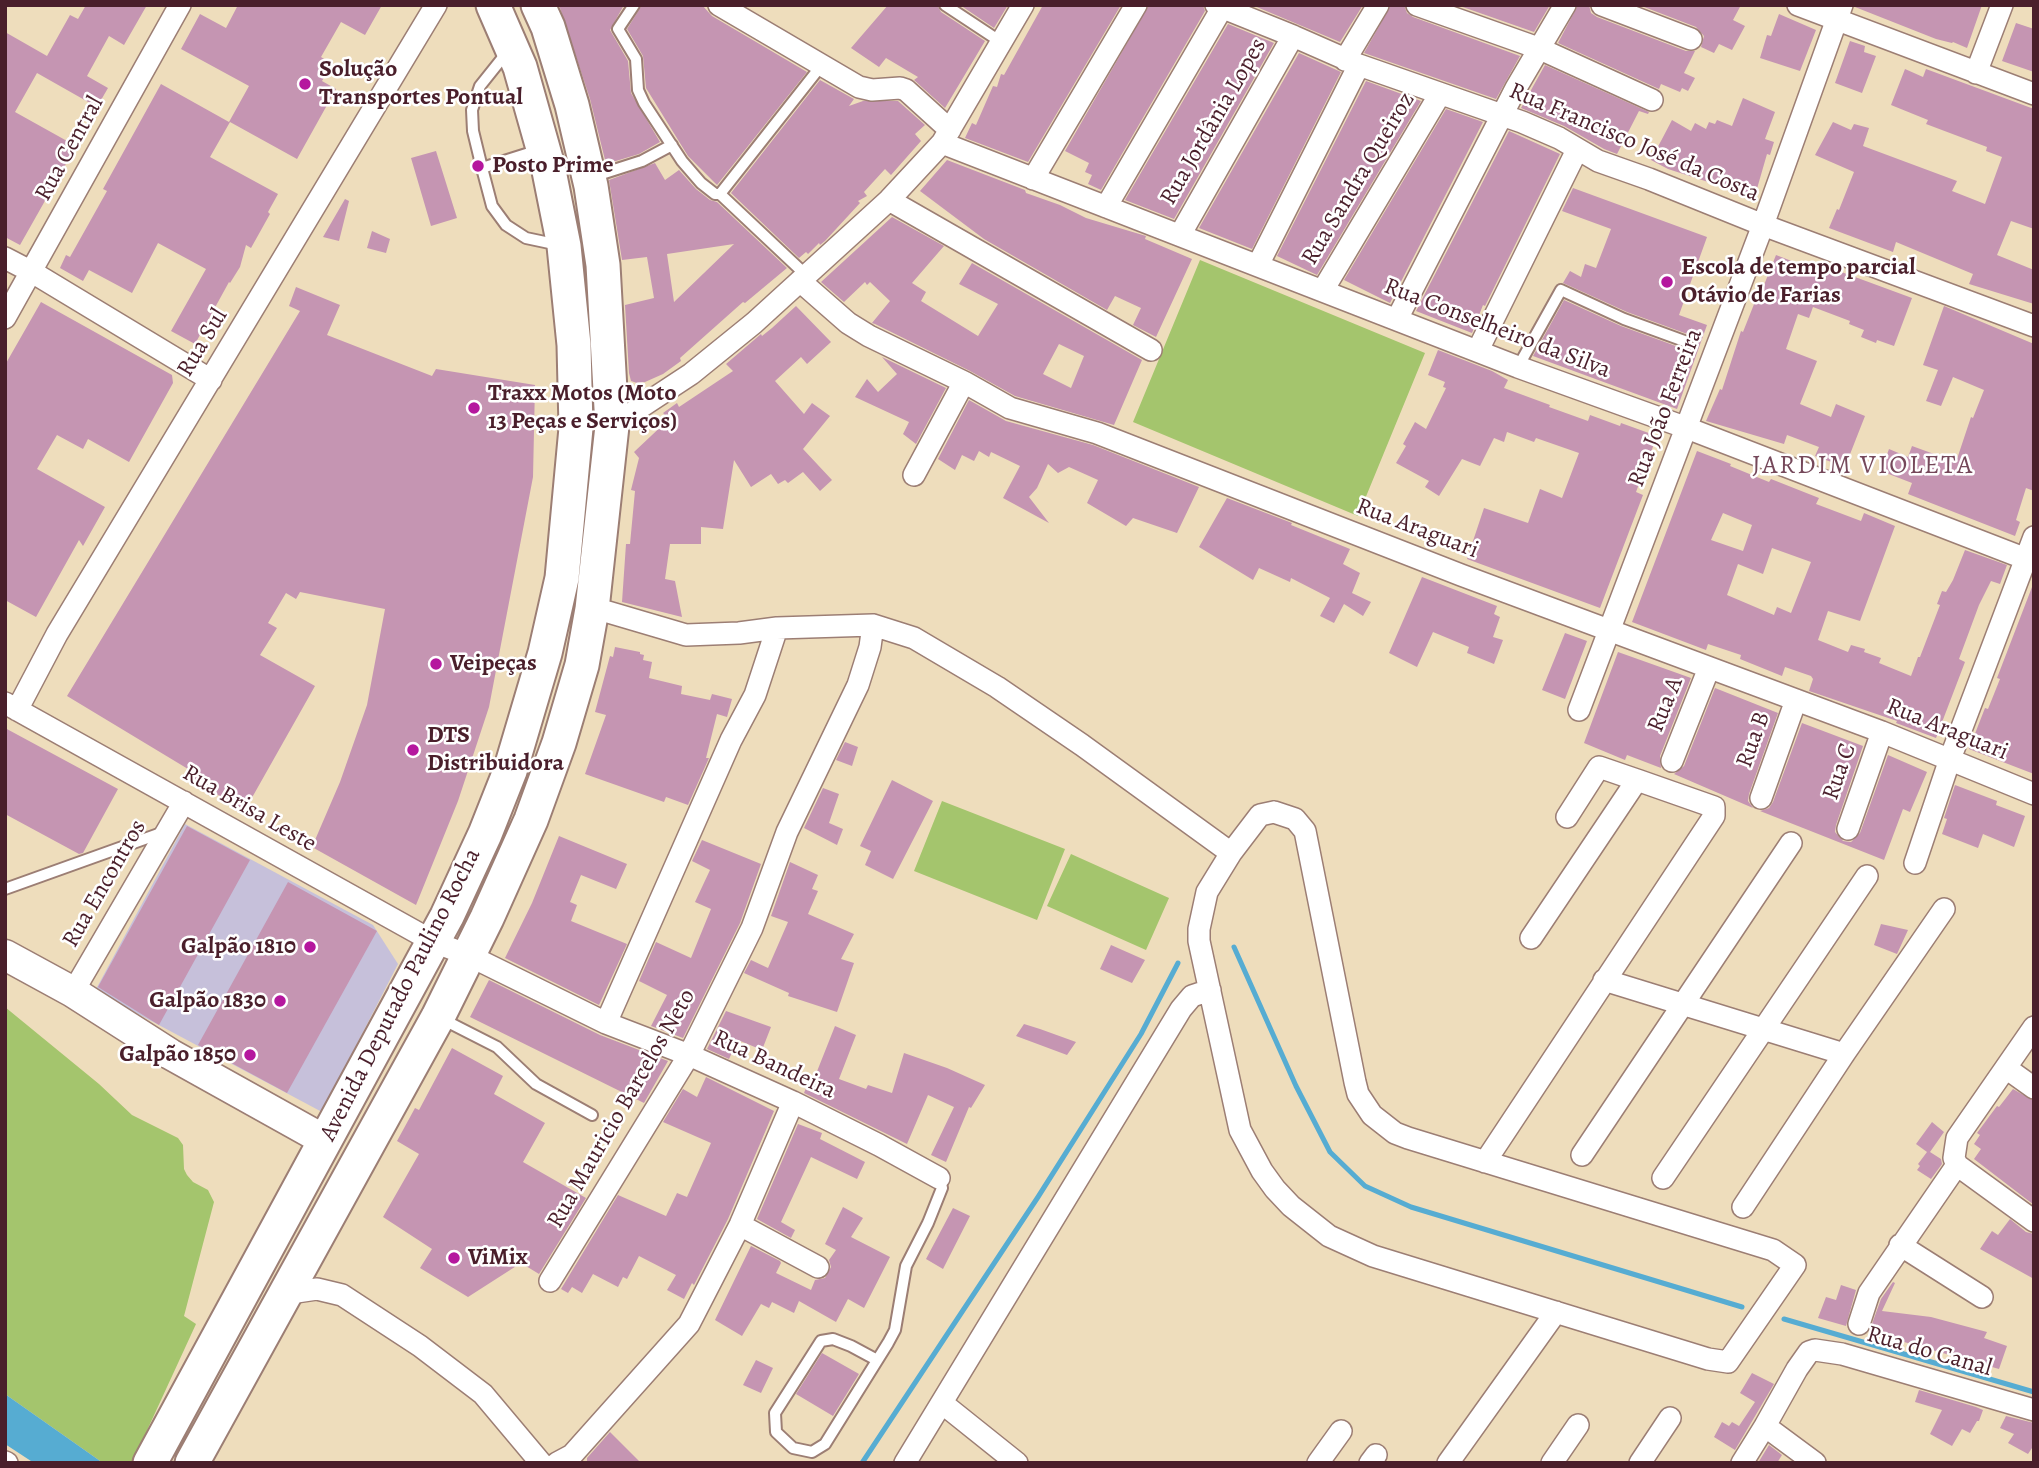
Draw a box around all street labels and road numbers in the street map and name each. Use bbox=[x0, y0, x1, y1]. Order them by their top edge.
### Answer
street label: Rua Jordânia Lopes bbox=[1155, 33, 1273, 211]
street label: Rua Francisco José da Costa bbox=[1505, 77, 1763, 209]
street label: Rua Sandra Queiroz bbox=[1296, 87, 1422, 271]
street label: Rua Central bbox=[29, 92, 111, 206]
street label: Rua Conselheiro da Silva bbox=[1380, 273, 1614, 385]
street label: Rua Sul bbox=[171, 304, 235, 382]
street label: Rua João Ferreira bbox=[1623, 325, 1709, 491]
street label: Rua Araguari bbox=[1352, 492, 1482, 566]
street label: Rua A bbox=[1642, 673, 1690, 737]
street label: Rua Araguari bbox=[1882, 693, 2012, 767]
street label: Rua B bbox=[1731, 708, 1777, 772]
street label: Rua C bbox=[1817, 740, 1863, 804]
street label: Rua Brisa Leste bbox=[177, 759, 321, 859]
street label: Rua Encontros bbox=[57, 815, 153, 953]
street label: Avenida Deputado Paulino Rocha bbox=[314, 844, 488, 1146]
street label: Rua Mauricio Barcelos Neto bbox=[542, 984, 702, 1234]
street label: Rua Bandeira bbox=[708, 1024, 840, 1106]
street label: Rua do Canal bbox=[1863, 1320, 1995, 1384]

